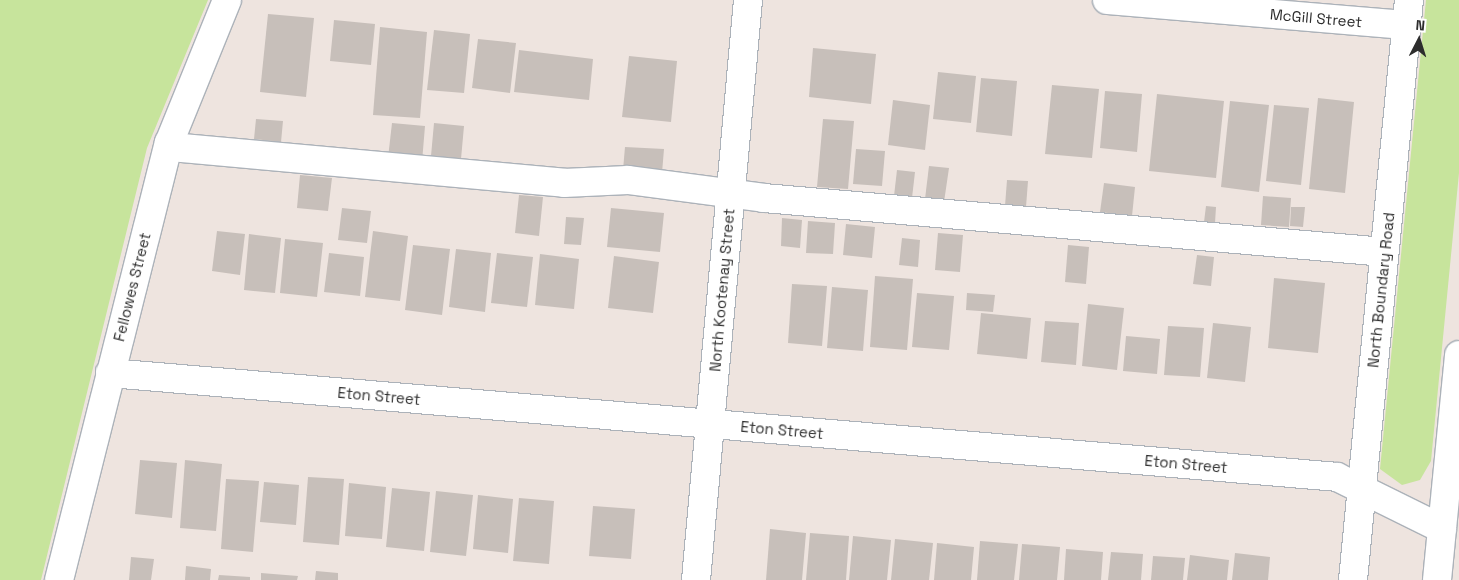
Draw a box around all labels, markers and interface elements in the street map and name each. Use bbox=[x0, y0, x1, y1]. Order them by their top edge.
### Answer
street label: McGill Street bbox=[1269, 5, 1363, 31]
north arrow bbox=[1394, 15, 1444, 65]
text: N bbox=[1415, 16, 1426, 34]
street label: North Kootenay Street bbox=[706, 208, 738, 372]
street label: North Boundary Road bbox=[1364, 211, 1398, 369]
street label: Fellowes Street bbox=[110, 231, 154, 343]
street label: Eton Street bbox=[337, 383, 421, 409]
street label: Eton Street bbox=[740, 417, 824, 443]
street label: Eton Street bbox=[1144, 451, 1228, 477]

